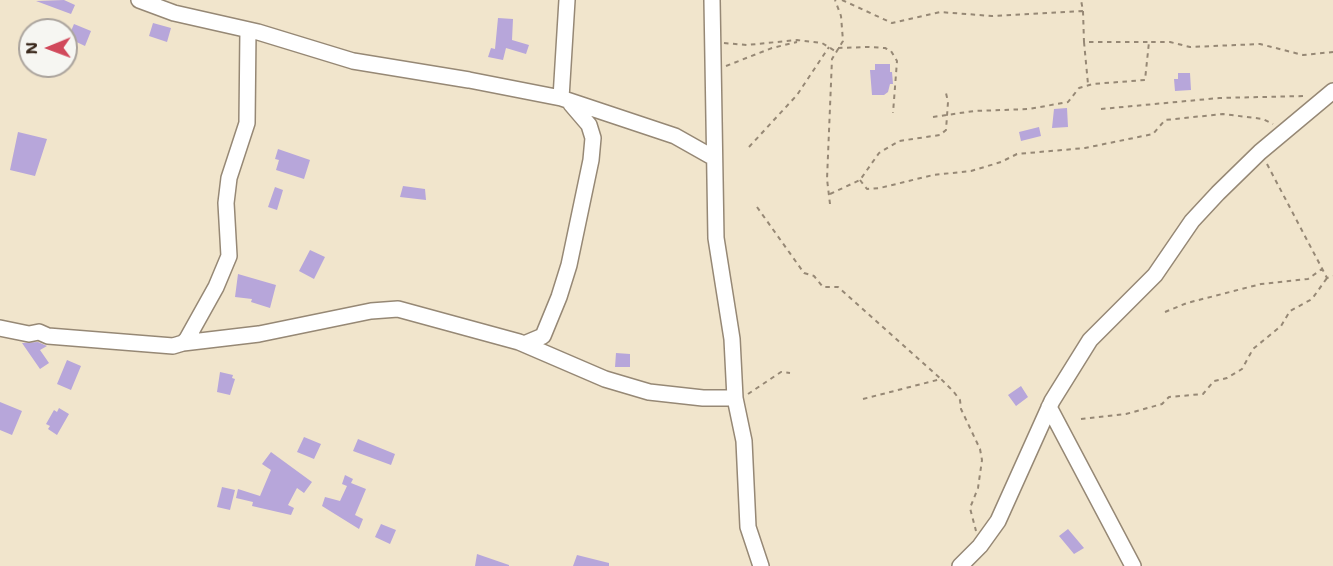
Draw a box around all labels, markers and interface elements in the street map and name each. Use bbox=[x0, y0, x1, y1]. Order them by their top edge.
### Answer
north arrow bbox=[18, 18, 78, 78]
text: N bbox=[21, 42, 42, 55]

